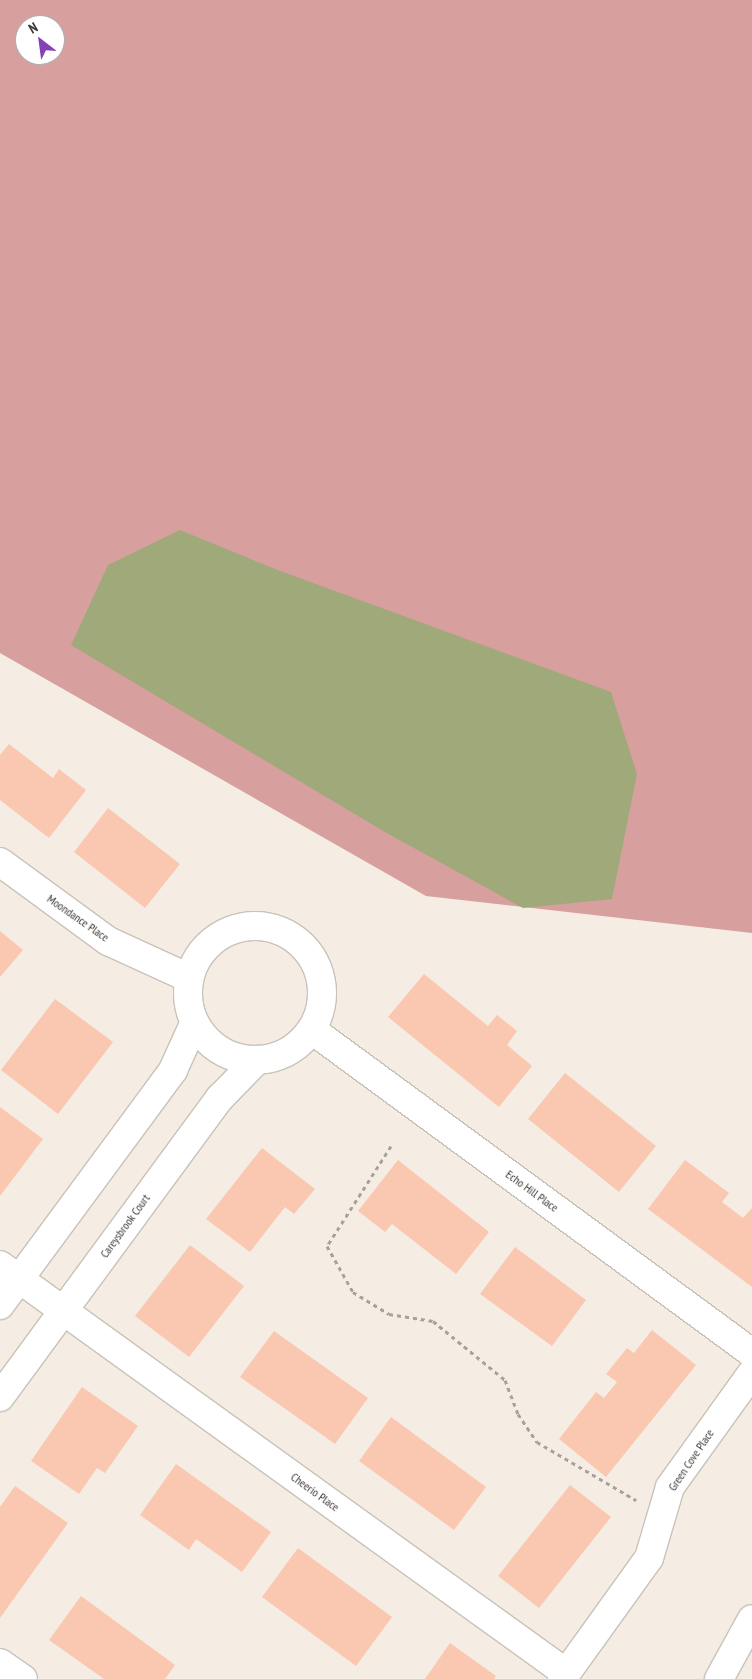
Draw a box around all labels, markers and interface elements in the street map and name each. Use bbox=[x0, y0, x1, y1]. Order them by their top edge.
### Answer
north arrow bbox=[15, 15, 65, 65]
text: N bbox=[25, 18, 41, 38]
street label: Moondance Place bbox=[44, 891, 112, 945]
street label: Echo Hill Place bbox=[503, 1167, 561, 1215]
street label: Careysbrook Court bbox=[97, 1191, 153, 1261]
street label: Green Cove Place bbox=[665, 1426, 717, 1494]
street label: Cheerio Place bbox=[288, 1470, 342, 1514]

